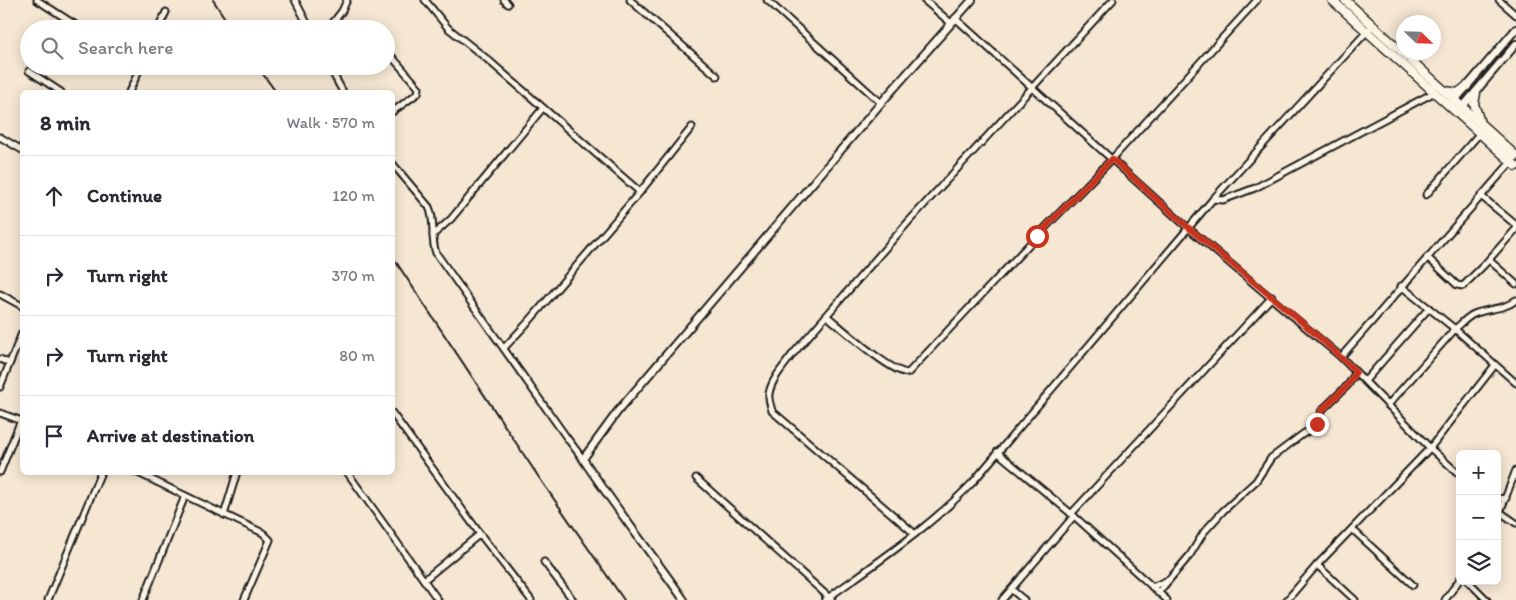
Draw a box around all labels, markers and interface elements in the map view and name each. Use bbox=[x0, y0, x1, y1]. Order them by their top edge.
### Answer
north arrow bbox=[1396, 15, 1441, 60]
search box bbox=[20, 20, 395, 75]
icon: search bbox=[38, 34, 66, 62]
text: Search here bbox=[78, 36, 173, 59]
text: 8 min bbox=[40, 110, 90, 135]
text: Walk · 570 m bbox=[287, 113, 375, 132]
icon: ahead bbox=[40, 182, 68, 210]
text: Continue bbox=[87, 184, 162, 207]
text: 120 m bbox=[332, 186, 375, 205]
route start bbox=[1026, 225, 1049, 248]
icon: right bbox=[40, 262, 68, 290]
text: Turn right bbox=[87, 264, 168, 287]
text: 370 m bbox=[331, 266, 375, 285]
icon: right bbox=[40, 342, 68, 370]
text: Turn right bbox=[87, 344, 168, 367]
text: 80 m bbox=[339, 346, 375, 365]
route end bbox=[1306, 413, 1329, 436]
icon: arrive bbox=[40, 422, 68, 450]
text: Arrive at destination bbox=[87, 424, 254, 447]
map controls bbox=[1456, 450, 1501, 585]
button: + bbox=[1456, 450, 1501, 495]
button: − bbox=[1456, 495, 1501, 540]
button: layers bbox=[1456, 540, 1501, 585]

